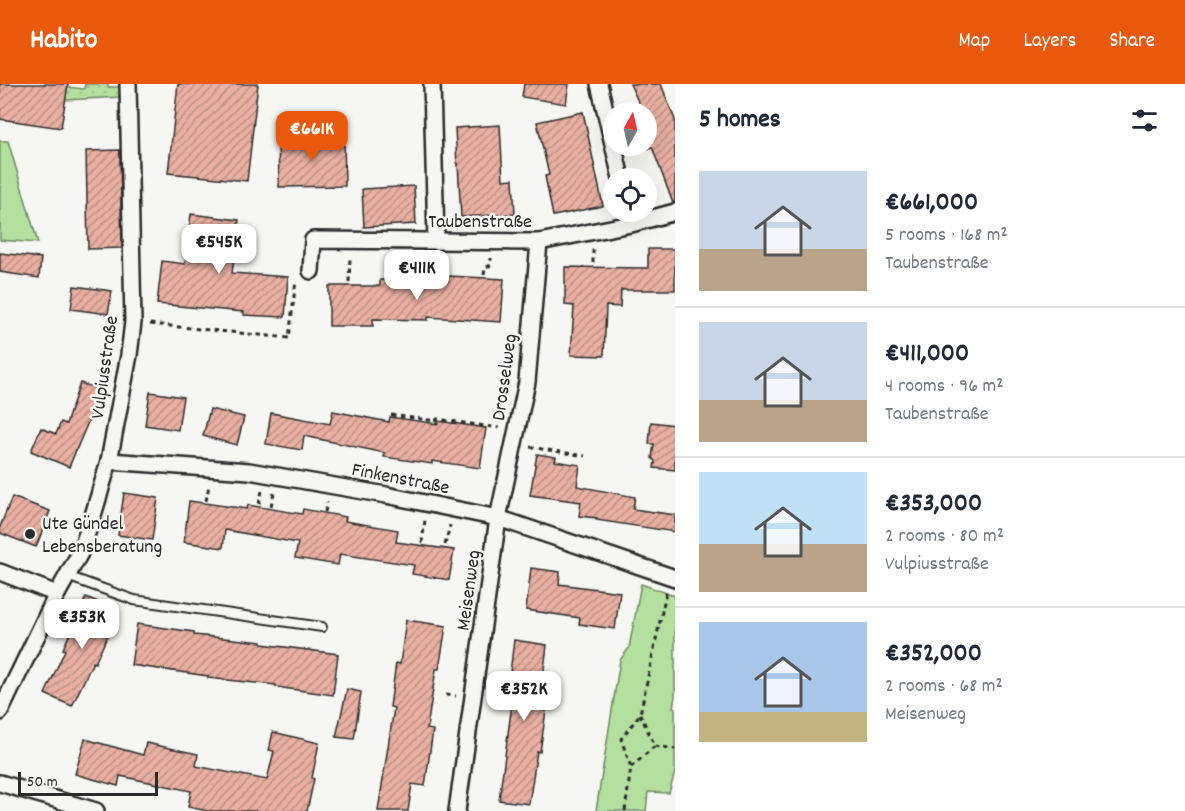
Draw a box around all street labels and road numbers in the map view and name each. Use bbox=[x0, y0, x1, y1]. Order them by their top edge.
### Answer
street label: Taubenstraße bbox=[428, 209, 532, 237]
street label: Vulpiusstraße bbox=[85, 314, 127, 421]
street label: Drosselweg bbox=[486, 332, 526, 423]
street label: Finkenstraße bbox=[349, 457, 452, 503]
street label: Meisenweg bbox=[450, 548, 489, 633]

